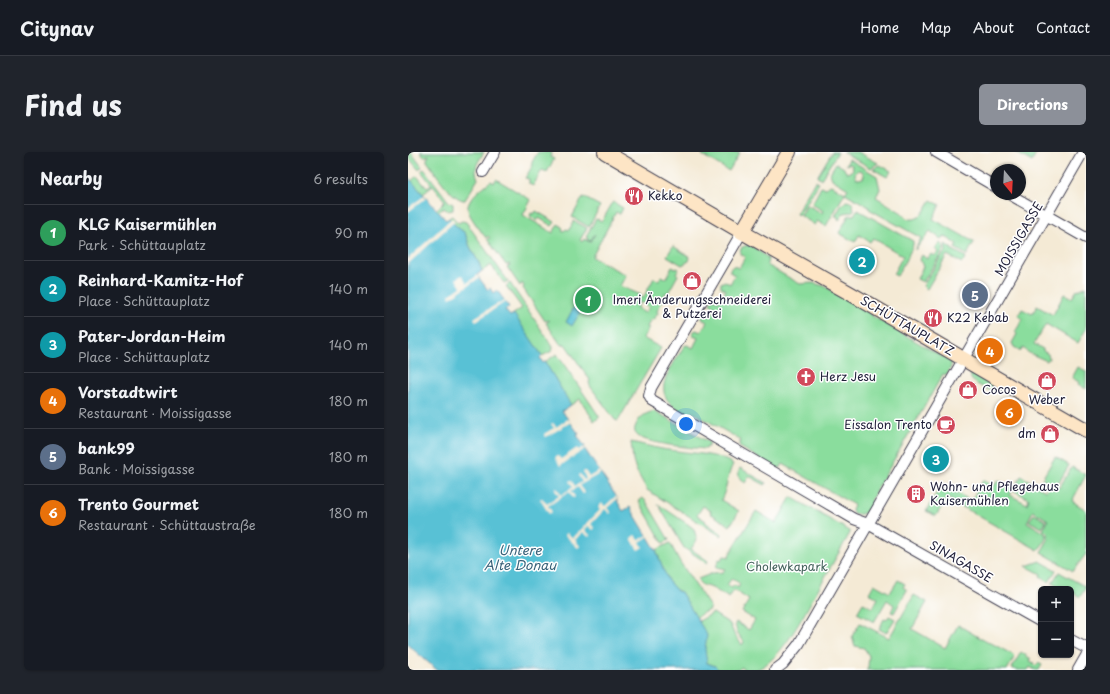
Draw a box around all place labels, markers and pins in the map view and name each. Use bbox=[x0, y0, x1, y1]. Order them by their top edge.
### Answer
restaurant icon: Kekko bbox=[623, 185, 645, 207]
place label: Kekko bbox=[648, 186, 683, 204]
pin: 2 bbox=[849, 246, 875, 276]
shop icon: Imeri Änderungsschneiderei & Putzerei bbox=[681, 270, 703, 292]
pin: 5 bbox=[962, 280, 988, 310]
pin: 1 bbox=[575, 285, 601, 315]
place label: Imeri Änderungsschneiderei & Putzerei bbox=[613, 290, 771, 322]
restaurant icon: K22 Kebab bbox=[922, 307, 944, 329]
place label: K22 Kebab bbox=[947, 308, 1009, 326]
pin: 4 bbox=[977, 336, 1003, 366]
church icon: Herz Jesu bbox=[795, 366, 817, 388]
place label: Herz Jesu bbox=[820, 367, 876, 385]
shop icon: Weber bbox=[1036, 370, 1058, 392]
shop icon: Cocos bbox=[957, 379, 979, 401]
place label: Cocos bbox=[982, 380, 1016, 398]
place label: Weber bbox=[1029, 390, 1066, 408]
pin: 6 bbox=[996, 397, 1022, 427]
cafe icon: Eissalon Trento bbox=[935, 414, 957, 436]
place label: Eissalon Trento bbox=[844, 415, 932, 433]
shop icon: dm bbox=[1039, 423, 1061, 445]
place label: dm bbox=[1018, 424, 1036, 442]
pin: 3 bbox=[923, 444, 949, 474]
place label: Wohn- und Pflegehaus Kaisermühlen bbox=[930, 477, 1060, 509]
building icon: Wohn- und Pflegehaus Kaisermühlen bbox=[905, 483, 927, 505]

